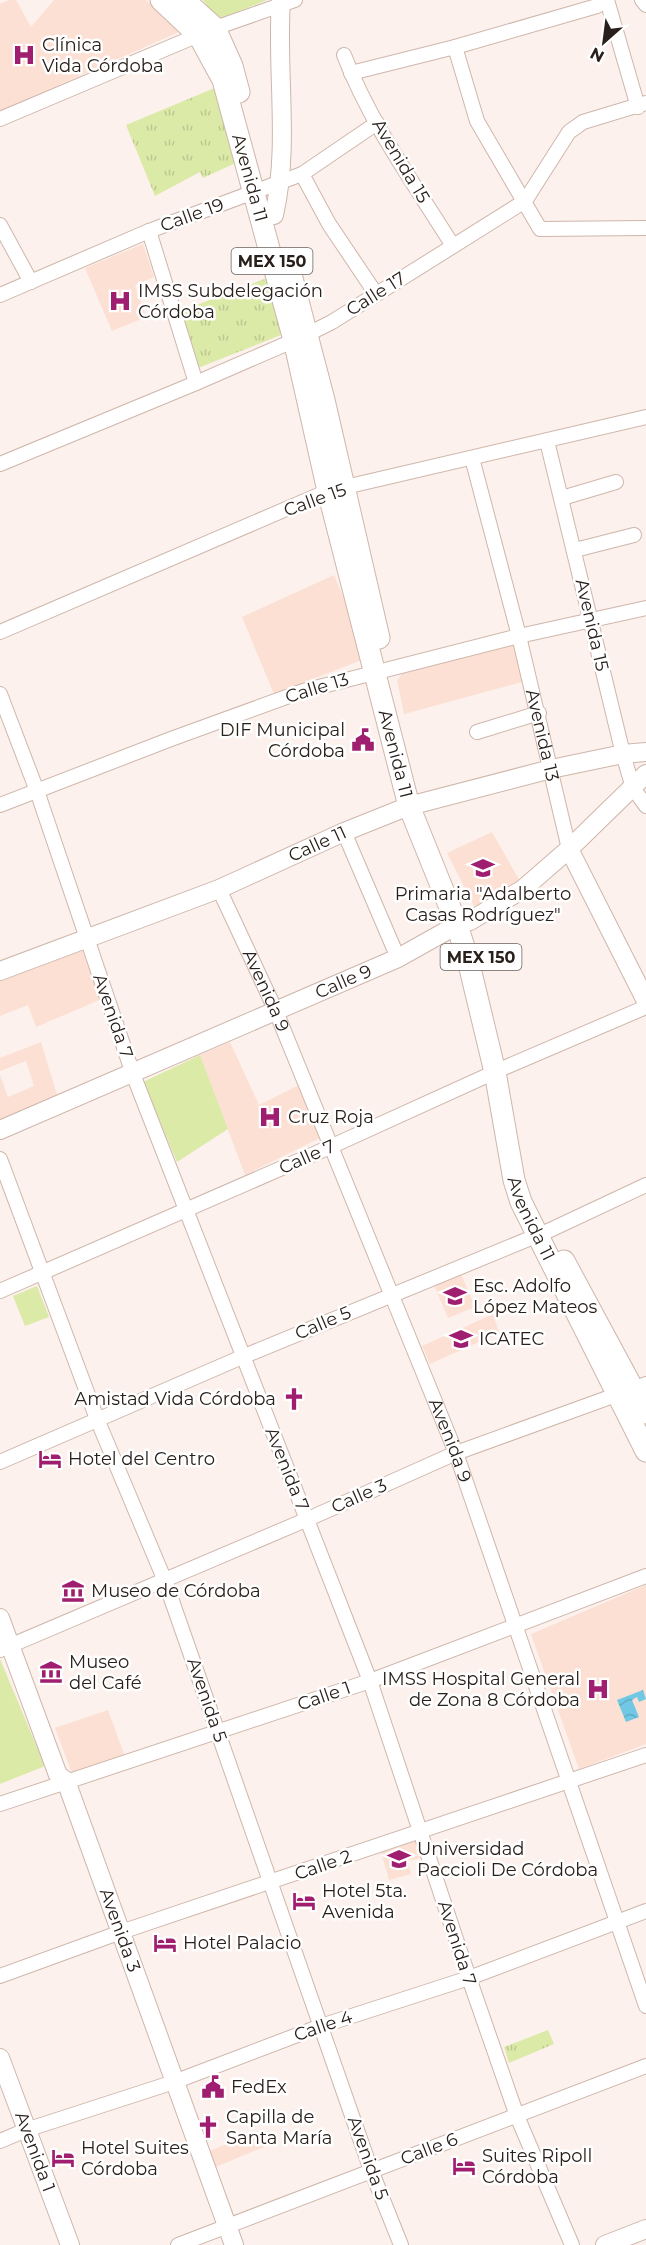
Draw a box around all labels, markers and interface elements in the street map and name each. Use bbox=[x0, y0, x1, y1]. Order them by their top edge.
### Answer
north arrow bbox=[574, 12, 634, 72]
place label: Clínica Vida Córdoba bbox=[42, 34, 164, 77]
hospital icon: Clínica Vida Córdoba bbox=[11, 42, 37, 68]
text: N bbox=[587, 43, 607, 66]
street label: Avenida 15 bbox=[367, 115, 435, 207]
street label: Avenida 11 bbox=[227, 131, 272, 224]
street label: Calle 19 bbox=[157, 193, 227, 237]
road number: MEX 150 bbox=[232, 248, 312, 274]
street label: Calle 17 bbox=[342, 267, 410, 321]
place label: IMSS Subdelegación Córdoba bbox=[138, 280, 323, 323]
hospital icon: IMSS Subdelegación Córdoba bbox=[107, 288, 133, 314]
street label: Calle 15 bbox=[281, 479, 349, 521]
street label: Avenida 15 bbox=[571, 577, 613, 673]
street label: Calle 13 bbox=[283, 668, 351, 708]
street label: Avenida 13 bbox=[521, 687, 564, 783]
street label: Avenida 11 bbox=[374, 707, 417, 800]
place label: DIF Municipal Córdoba bbox=[220, 719, 345, 762]
public building icon: DIF Municipal Córdoba bbox=[350, 727, 376, 753]
street label: Calle 11 bbox=[285, 821, 350, 867]
school or university icon: Primaria "Adalberto Casas Rodríguez" bbox=[470, 855, 496, 881]
place label: Primaria "Adalberto Casas Rodríguez" bbox=[395, 883, 571, 926]
road number: MEX 150 bbox=[440, 944, 522, 970]
street label: Avenida 9 bbox=[238, 946, 294, 1035]
street label: Calle 9 bbox=[312, 960, 375, 1004]
street label: Avenida 7 bbox=[88, 971, 138, 1061]
hospital icon: Cruz Roja bbox=[257, 1104, 283, 1130]
place label: Cruz Roja bbox=[288, 1106, 374, 1128]
street label: Calle 7 bbox=[276, 1135, 338, 1179]
street label: Avenida 11 bbox=[503, 1174, 560, 1264]
place label: Esc. Adolfo López Mateos bbox=[473, 1275, 598, 1318]
school or university icon: Esc. Adolfo López Mateos bbox=[442, 1283, 468, 1309]
street label: Calle 5 bbox=[292, 1301, 354, 1345]
school or university icon: ICATEC bbox=[448, 1326, 474, 1352]
place label: ICATEC bbox=[479, 1328, 544, 1350]
church icon: Amistad Vida Córdoba bbox=[281, 1386, 307, 1412]
place label: Amistad Vida Córdoba bbox=[74, 1388, 276, 1410]
street label: Avenida 9 bbox=[424, 1395, 476, 1485]
street label: Avenida 7 bbox=[260, 1424, 314, 1514]
hotel icon: Hotel del Centro bbox=[37, 1446, 63, 1472]
place label: Hotel del Centro bbox=[68, 1448, 215, 1470]
street label: Calle 3 bbox=[328, 1474, 390, 1518]
museum icon: Museo de Córdoba bbox=[60, 1578, 86, 1604]
place label: Museo de Córdoba bbox=[91, 1580, 261, 1602]
place label: Museo del Café bbox=[69, 1651, 142, 1694]
street label: Avenida 5 bbox=[182, 1655, 232, 1745]
museum icon: Museo del Café bbox=[38, 1659, 64, 1685]
place label: IMSS Hospital General de Zona 8 Córdoba bbox=[382, 1668, 580, 1711]
hospital icon: IMSS Hospital General de Zona 8 Córdoba bbox=[585, 1676, 611, 1702]
street label: Calle 1 bbox=[294, 1677, 354, 1715]
place label: Universidad Paccioli De Córdoba bbox=[417, 1838, 598, 1881]
street label: Calle 2 bbox=[292, 1845, 354, 1885]
school or university icon: Universidad Paccioli De Córdoba bbox=[386, 1846, 412, 1872]
place label: Hotel 5ta. Avenida bbox=[322, 1880, 407, 1923]
street label: Avenida 3 bbox=[95, 1885, 145, 1975]
hotel icon: Hotel 5ta. Avenida bbox=[291, 1888, 317, 1914]
street label: Avenida 7 bbox=[433, 1898, 481, 1988]
hotel icon: Hotel Palacio bbox=[152, 1930, 178, 1956]
place label: Hotel Palacio bbox=[183, 1932, 301, 1954]
street label: Calle 4 bbox=[291, 2006, 355, 2046]
public building icon: FedEx bbox=[200, 2074, 226, 2100]
place label: FedEx bbox=[231, 2076, 287, 2098]
place label: Capilla de Santa María bbox=[226, 2106, 333, 2149]
street label: Avenida 1 bbox=[10, 2109, 60, 2195]
street label: Avenida 5 bbox=[343, 2113, 393, 2203]
church icon: Capilla de Santa María bbox=[195, 2114, 221, 2140]
street label: Calle 6 bbox=[397, 2128, 461, 2170]
place label: Hotel Suites Córdoba bbox=[81, 2137, 189, 2180]
hotel icon: Hotel Suites Córdoba bbox=[50, 2145, 76, 2171]
place label: Suites Ripoll Córdoba bbox=[482, 2145, 592, 2188]
hotel icon: Suites Ripoll Córdoba bbox=[451, 2153, 477, 2179]

